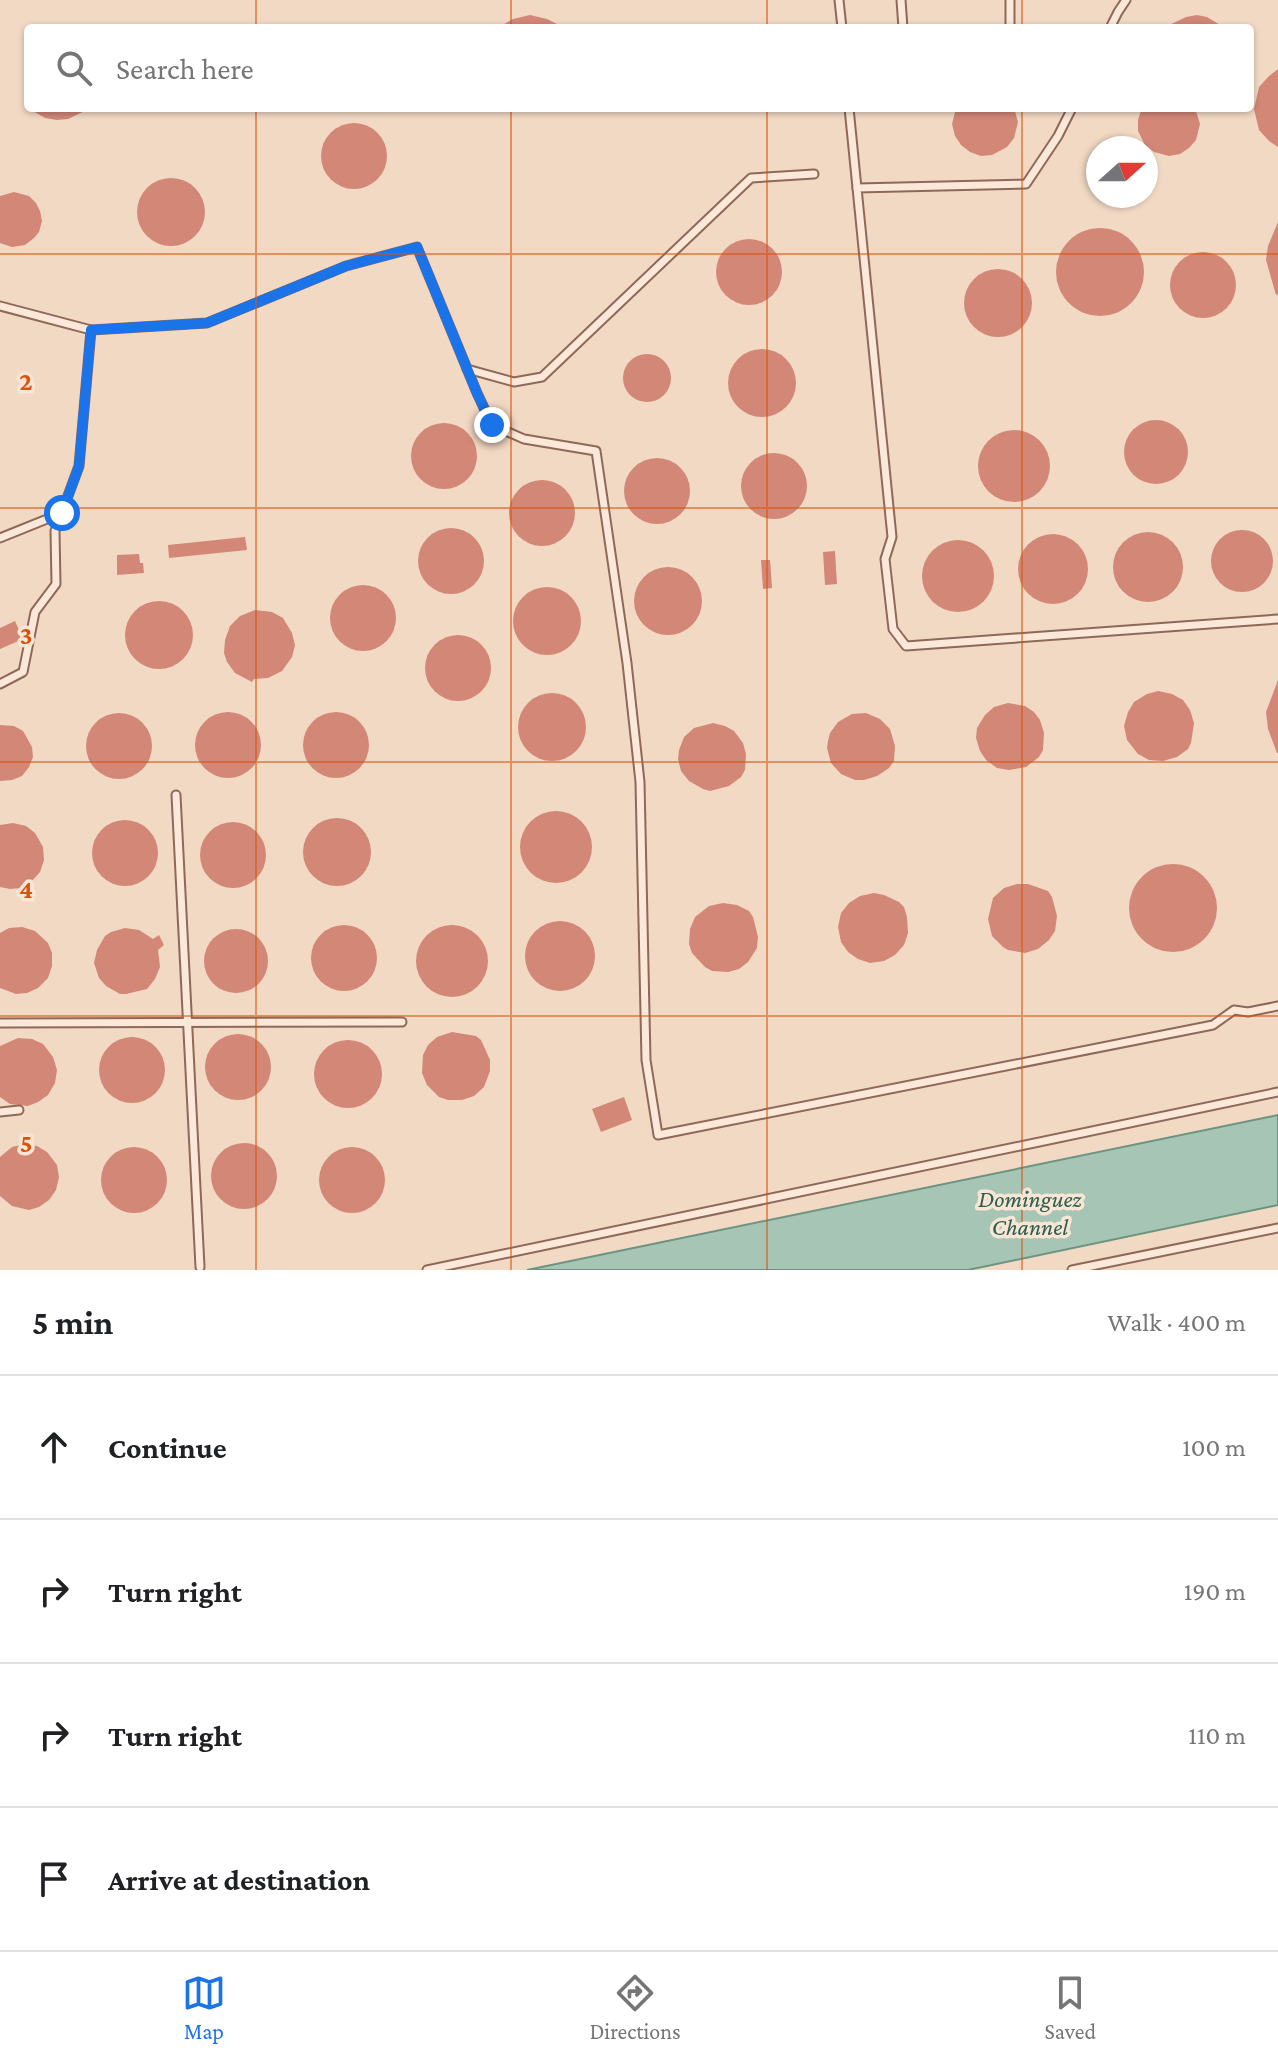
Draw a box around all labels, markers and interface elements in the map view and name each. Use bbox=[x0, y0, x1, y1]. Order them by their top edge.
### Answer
search box bbox=[24, 24, 1254, 112]
icon: search bbox=[52, 46, 96, 90]
text: Search here bbox=[116, 52, 254, 85]
north arrow bbox=[1086, 136, 1158, 208]
text: 2 bbox=[19, 367, 33, 396]
route end bbox=[474, 407, 510, 443]
route start bbox=[44, 495, 80, 531]
text: 3 bbox=[20, 621, 32, 650]
text: 4 bbox=[19, 875, 33, 904]
text: 5 bbox=[20, 1129, 32, 1158]
water label: Dominguez Channel bbox=[978, 1185, 1083, 1240]
text: 5 min bbox=[32, 1304, 113, 1341]
text: Walk · 400 m bbox=[1108, 1308, 1246, 1337]
icon: ahead bbox=[32, 1425, 76, 1469]
text: Continue bbox=[108, 1431, 227, 1464]
text: 100 m bbox=[1182, 1433, 1246, 1462]
icon: right bbox=[32, 1569, 76, 1613]
text: Turn right bbox=[108, 1575, 242, 1608]
text: 190 m bbox=[1184, 1577, 1246, 1606]
icon: right bbox=[32, 1713, 76, 1757]
text: Turn right bbox=[108, 1719, 242, 1752]
text: 110 m bbox=[1188, 1721, 1246, 1750]
icon: arrive bbox=[32, 1857, 76, 1901]
text: Arrive at destination bbox=[108, 1863, 370, 1896]
tab: Map bbox=[182, 1971, 226, 2044]
tab: Directions bbox=[590, 1971, 681, 2044]
tab: Saved bbox=[1045, 1971, 1096, 2044]

